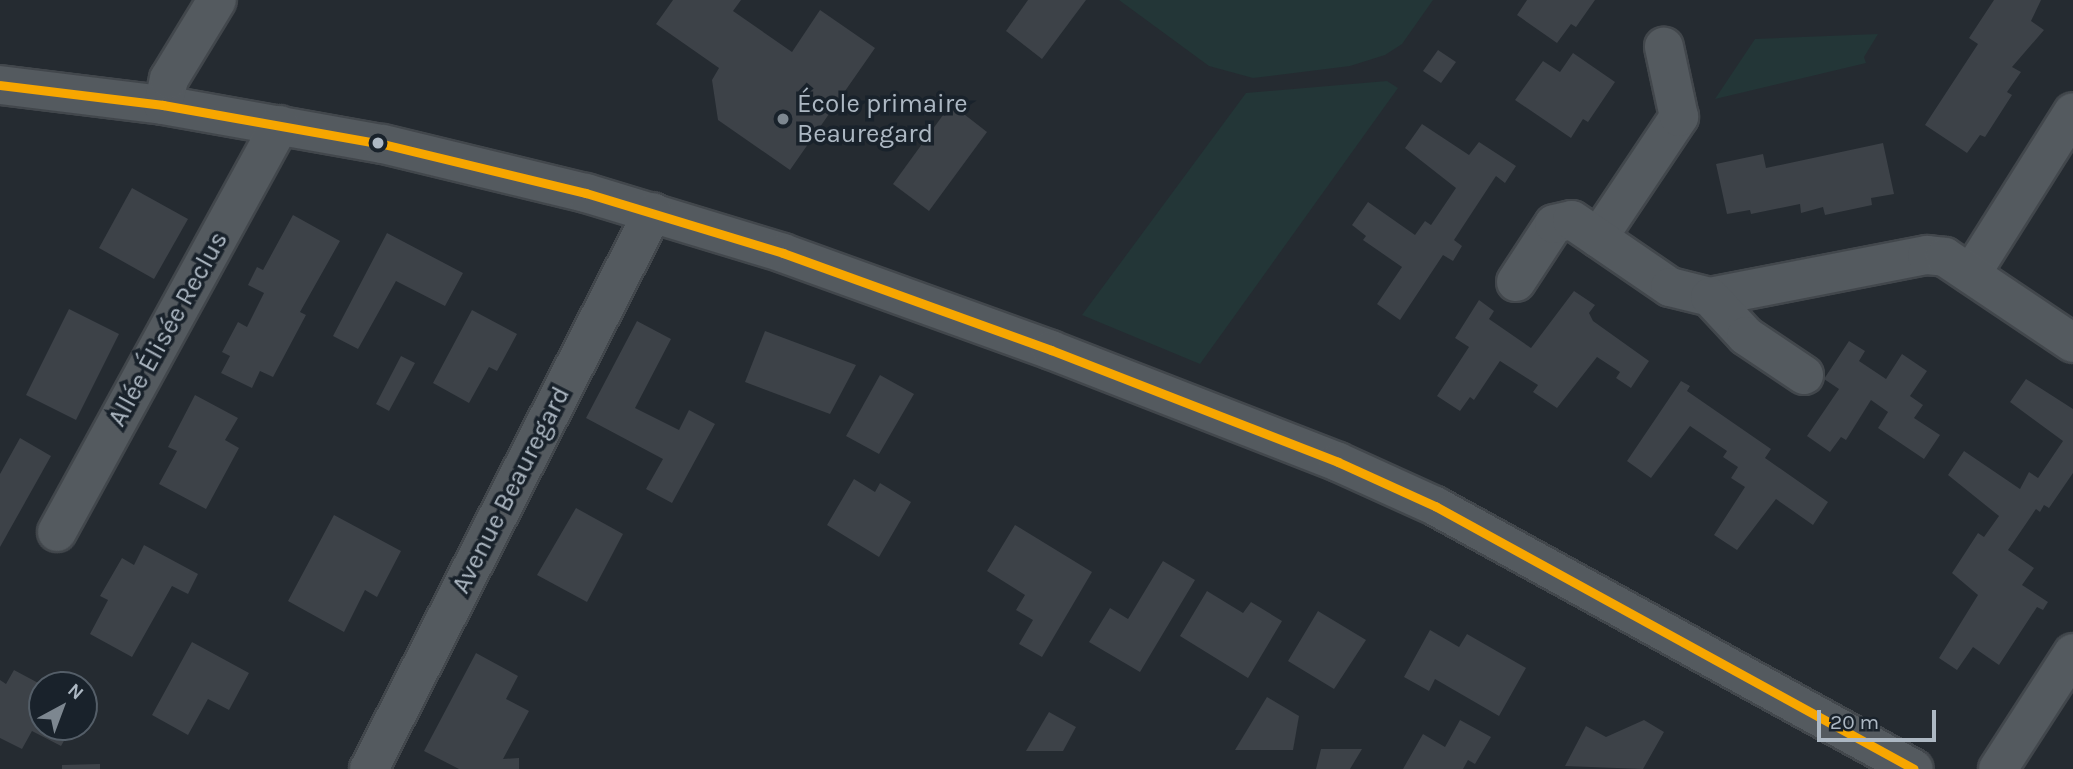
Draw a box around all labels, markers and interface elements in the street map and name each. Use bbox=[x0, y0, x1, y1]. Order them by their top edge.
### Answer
place label: École primaire Beauregard bbox=[797, 88, 968, 150]
marker: École primaire Beauregard bbox=[775, 111, 791, 127]
unlabelled marker bbox=[371, 136, 385, 150]
street label: Allée Élisée Reclus bbox=[102, 226, 234, 432]
street label: Avenue Beauregard bbox=[445, 381, 577, 599]
north arrow bbox=[28, 671, 98, 741]
text: N bbox=[63, 679, 88, 704]
scale bar bbox=[1821, 696, 1940, 740]
text: 20 m bbox=[1830, 710, 1879, 734]

